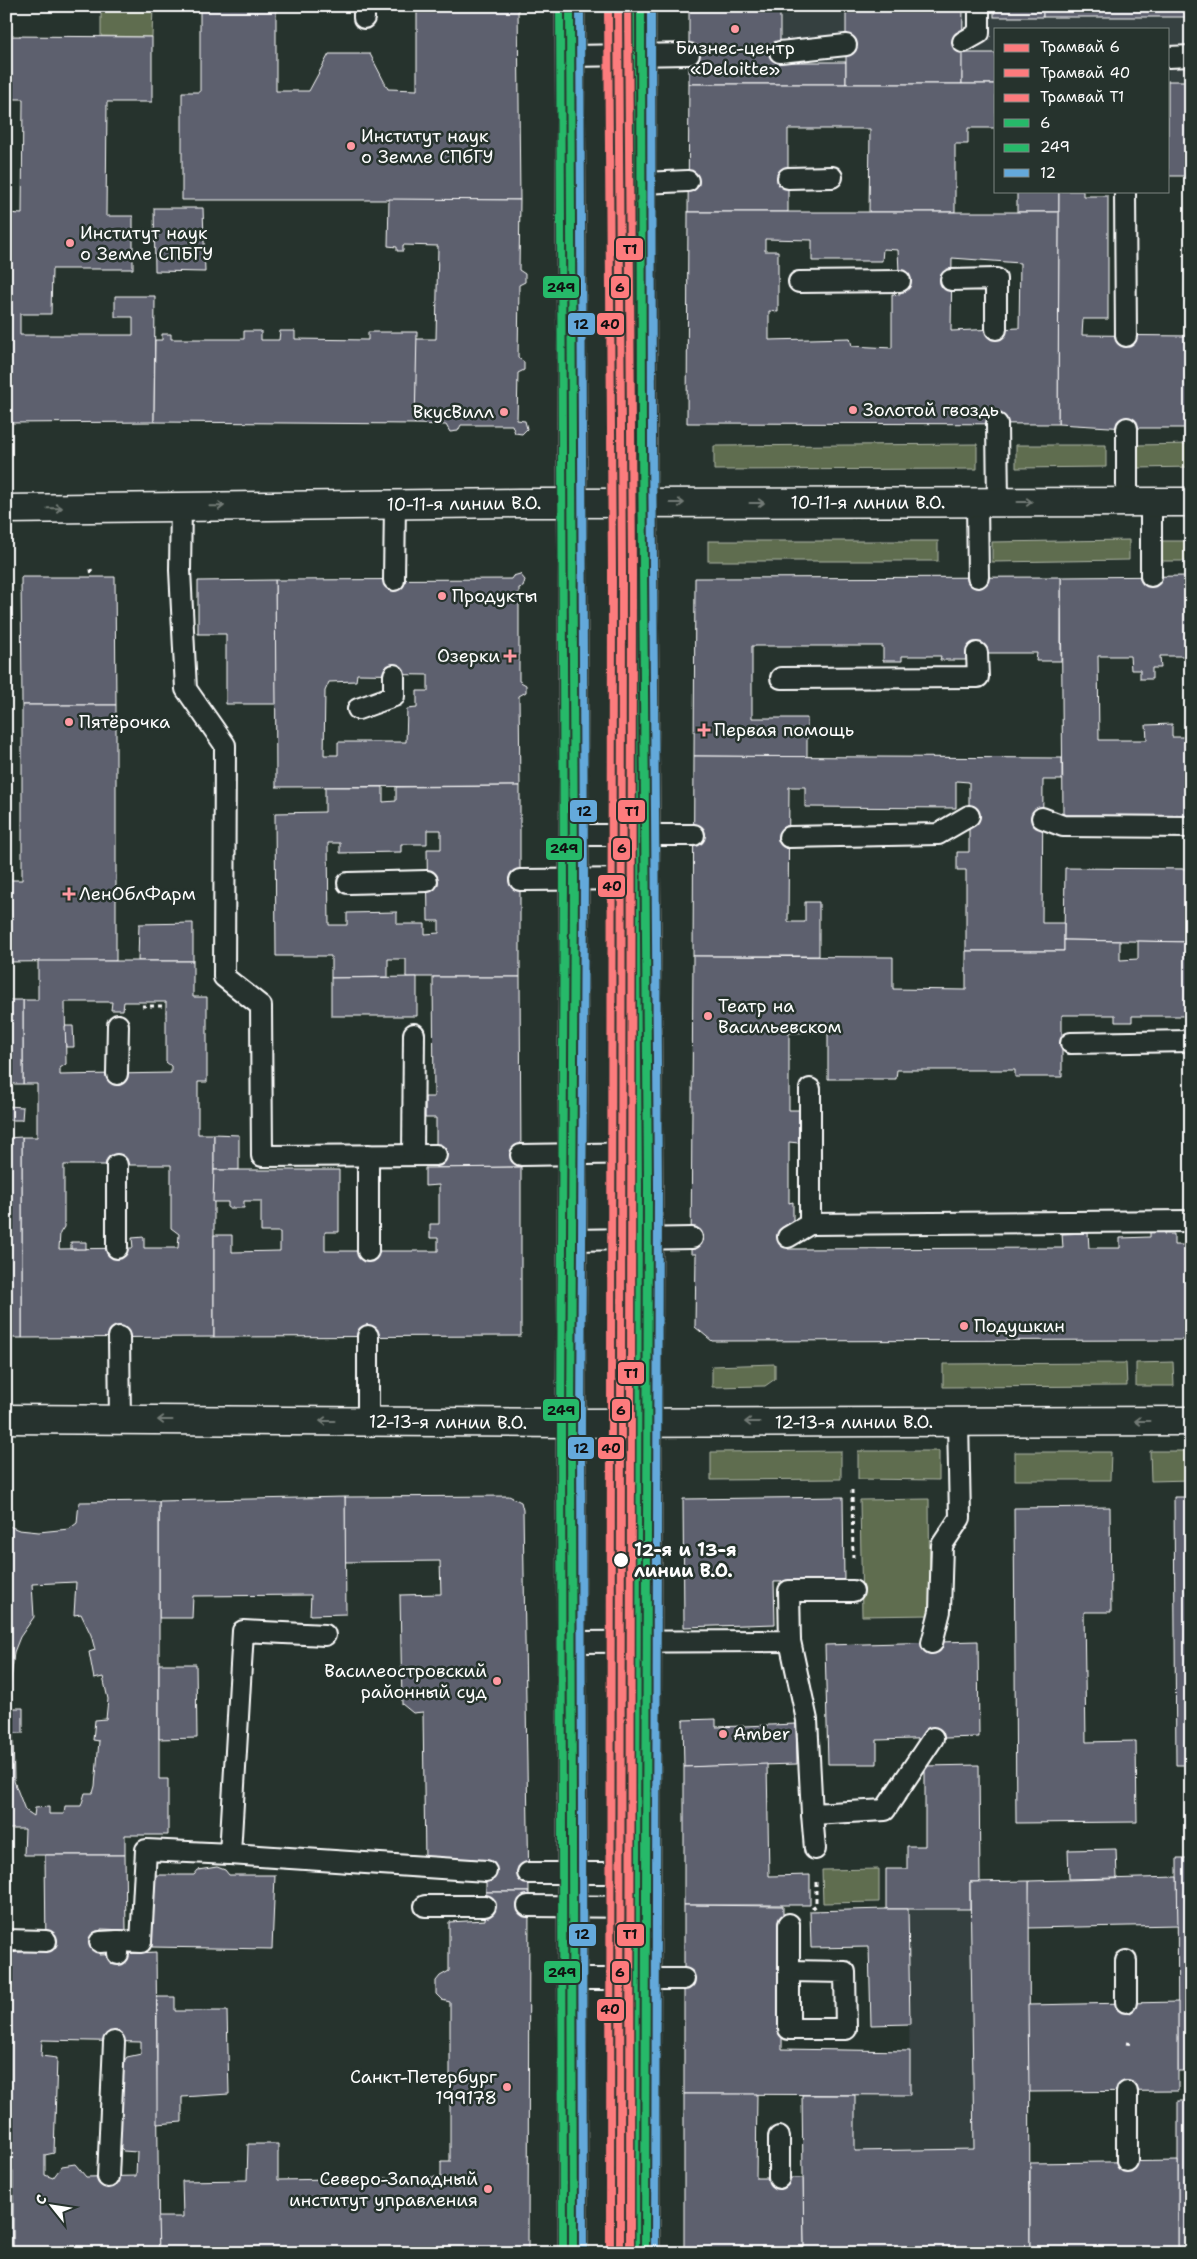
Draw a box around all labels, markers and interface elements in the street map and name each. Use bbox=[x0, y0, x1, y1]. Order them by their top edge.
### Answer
marker: Бизнес-центр «Deloitte» bbox=[729, 23, 741, 35]
legend bbox=[994, 28, 1170, 192]
place label: Бизнес-центр «Deloitte» bbox=[675, 36, 795, 81]
text: Трамвай 6 bbox=[1040, 37, 1120, 57]
text: Трамвай 40 bbox=[1040, 63, 1130, 83]
text: Трамвай Т1 bbox=[1040, 87, 1124, 107]
text: 6 bbox=[1040, 113, 1051, 133]
place label: Институт наук о Земле СПбГУ bbox=[361, 124, 494, 169]
text: 249 bbox=[1040, 137, 1070, 157]
marker: Институт наук о Земле СПбГУ bbox=[345, 140, 357, 152]
text: 12 bbox=[1040, 163, 1056, 183]
place label: Институт наук о Земле СПБГУ bbox=[80, 221, 213, 266]
marker: Институт наук о Земле СПБГУ bbox=[64, 237, 76, 249]
line badge: Т1 bbox=[615, 237, 644, 261]
text: Т1 bbox=[623, 240, 637, 258]
line badge: 249 bbox=[542, 275, 580, 299]
line badge: 6 bbox=[610, 275, 630, 299]
text: 249 bbox=[547, 278, 575, 296]
text: 6 bbox=[615, 278, 625, 296]
line badge: 12 bbox=[567, 312, 596, 336]
line badge: 40 bbox=[596, 312, 625, 336]
text: 12 bbox=[573, 315, 589, 333]
text: 40 bbox=[600, 315, 620, 333]
place label: Золотой гвоздь bbox=[863, 398, 999, 422]
place label: ВкусВилл bbox=[413, 400, 494, 424]
marker: Золотой гвоздь bbox=[847, 404, 859, 416]
marker: ВкусВилл bbox=[498, 406, 510, 418]
street label: 10-11-я линии В.О. bbox=[791, 490, 945, 515]
street label: 10-11-я линии В.О. bbox=[386, 491, 541, 517]
one-way arrow bbox=[1016, 497, 1032, 507]
one-way arrow bbox=[668, 498, 685, 508]
one-way arrow bbox=[748, 498, 765, 508]
one-way arrow bbox=[209, 501, 225, 511]
one-way arrow bbox=[46, 503, 63, 513]
place label: Продукты bbox=[452, 584, 538, 608]
marker: Продукты bbox=[436, 590, 448, 602]
place label: Озерки bbox=[437, 644, 500, 668]
marker: Озерки bbox=[504, 650, 516, 662]
place label: Пятёрочка bbox=[79, 710, 170, 734]
marker: Пятёрочка bbox=[63, 716, 75, 728]
place label: Первая помощь bbox=[714, 718, 854, 742]
marker: Первая помощь bbox=[698, 724, 710, 736]
line badge: 12 bbox=[569, 799, 598, 823]
line badge: Т1 bbox=[617, 799, 646, 823]
text: 12 bbox=[576, 802, 592, 820]
text: Т1 bbox=[625, 802, 639, 820]
line badge: 249 bbox=[545, 837, 583, 861]
line badge: 6 bbox=[612, 837, 631, 861]
text: 249 bbox=[550, 839, 578, 857]
text: 6 bbox=[617, 839, 627, 857]
line badge: 40 bbox=[597, 874, 626, 898]
text: 40 bbox=[602, 877, 622, 895]
place label: ЛенОблФарм bbox=[79, 882, 196, 906]
marker: ЛенОблФарм bbox=[63, 888, 75, 900]
place label: Театр на Васильевском bbox=[718, 994, 842, 1039]
marker: Театр на Васильевском bbox=[702, 1010, 714, 1022]
place label: Подушкин bbox=[974, 1314, 1065, 1338]
marker: Подушкин bbox=[958, 1320, 970, 1332]
line badge: Т1 bbox=[617, 1361, 645, 1385]
text: Т1 bbox=[624, 1364, 638, 1382]
line badge: 249 bbox=[542, 1398, 580, 1422]
line badge: 6 bbox=[611, 1398, 631, 1422]
text: 249 bbox=[547, 1401, 575, 1419]
text: 6 bbox=[616, 1401, 626, 1419]
street label: 12-13-я линии В.О. bbox=[369, 1410, 527, 1435]
street label: 12-13-я линии В.О. bbox=[775, 1410, 933, 1434]
one-way arrow bbox=[157, 1415, 173, 1425]
one-way arrow bbox=[1134, 1416, 1150, 1426]
one-way arrow bbox=[319, 1417, 335, 1426]
one-way arrow bbox=[744, 1417, 760, 1427]
line badge: 12 bbox=[567, 1436, 595, 1460]
line badge: 40 bbox=[597, 1436, 625, 1460]
text: 12 bbox=[573, 1439, 589, 1457]
text: 40 bbox=[601, 1439, 621, 1457]
place label: 12-я и 13-я линии В.О. bbox=[634, 1538, 737, 1583]
marker: 12-я и 13-я линии В.О. bbox=[612, 1551, 630, 1569]
place label: Василеостровский районный суд bbox=[324, 1659, 488, 1704]
marker: Василеостровский районный суд bbox=[491, 1675, 503, 1687]
place label: Amber bbox=[733, 1722, 790, 1746]
marker: Amber bbox=[717, 1728, 729, 1740]
line badge: 12 bbox=[568, 1923, 597, 1947]
line badge: Т1 bbox=[616, 1923, 645, 1947]
text: 12 bbox=[574, 1925, 590, 1943]
text: Т1 bbox=[623, 1925, 637, 1943]
line badge: 249 bbox=[543, 1960, 581, 1984]
line badge: 6 bbox=[611, 1960, 630, 1984]
text: 249 bbox=[548, 1963, 576, 1981]
text: 6 bbox=[615, 1963, 625, 1981]
line badge: 40 bbox=[596, 1998, 625, 2022]
text: 40 bbox=[600, 2000, 620, 2018]
place label: Санкт-Петербург 199178 bbox=[350, 2065, 497, 2110]
marker: Санкт-Петербург 199178 bbox=[501, 2081, 513, 2093]
place label: Северо-Западный институт управления bbox=[289, 2167, 478, 2212]
north arrow bbox=[28, 2182, 78, 2232]
marker: Северо-Западный институт управления bbox=[482, 2183, 494, 2195]
text: С bbox=[31, 2191, 51, 2208]

